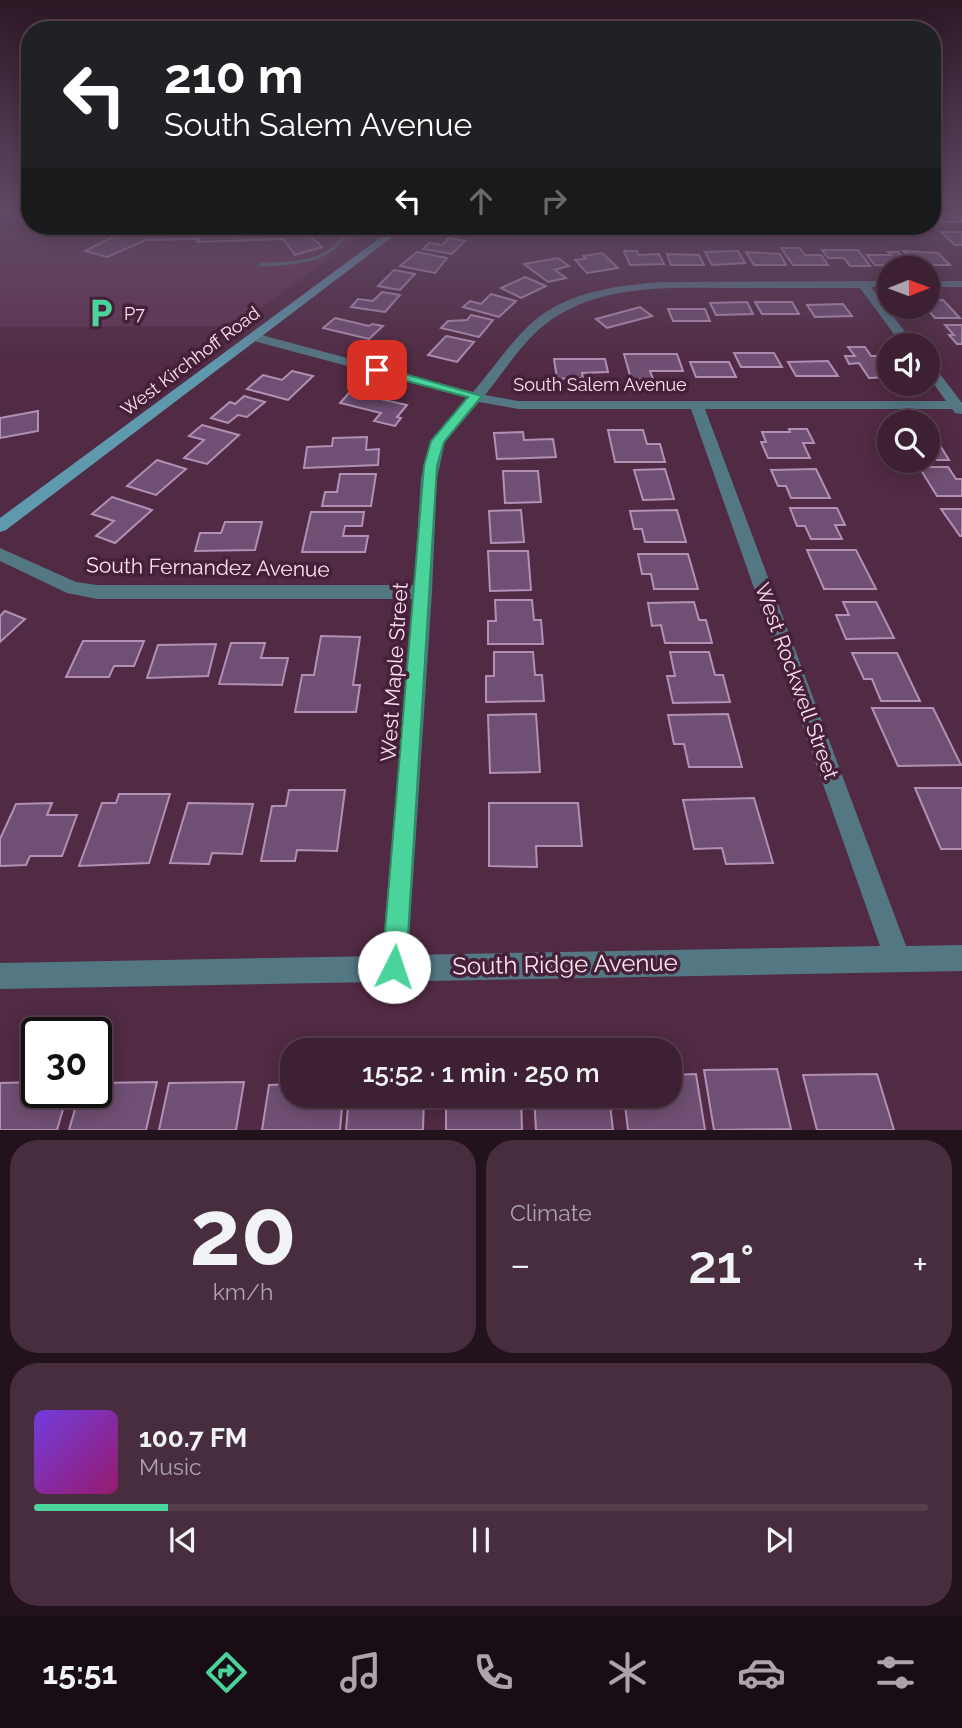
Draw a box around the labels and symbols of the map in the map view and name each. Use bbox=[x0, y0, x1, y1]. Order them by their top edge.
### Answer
north arrow bbox=[877, 256, 940, 318]
parking icon: P7 bbox=[84, 296, 118, 330]
street label: West Kirchhoff Road bbox=[116, 302, 264, 420]
place label: P7 bbox=[124, 303, 145, 324]
pin bbox=[347, 340, 407, 400]
street label: South Salem Avenue bbox=[513, 374, 687, 395]
street label: South Fernandez Avenue bbox=[86, 552, 330, 582]
street label: West Rockwell Street bbox=[750, 579, 844, 783]
street label: West Maple Street bbox=[375, 581, 413, 763]
position arrow bbox=[357, 930, 431, 1004]
street label: South Ridge Avenue bbox=[452, 948, 678, 980]
speed limit sign: 30 bbox=[21, 1017, 112, 1108]

